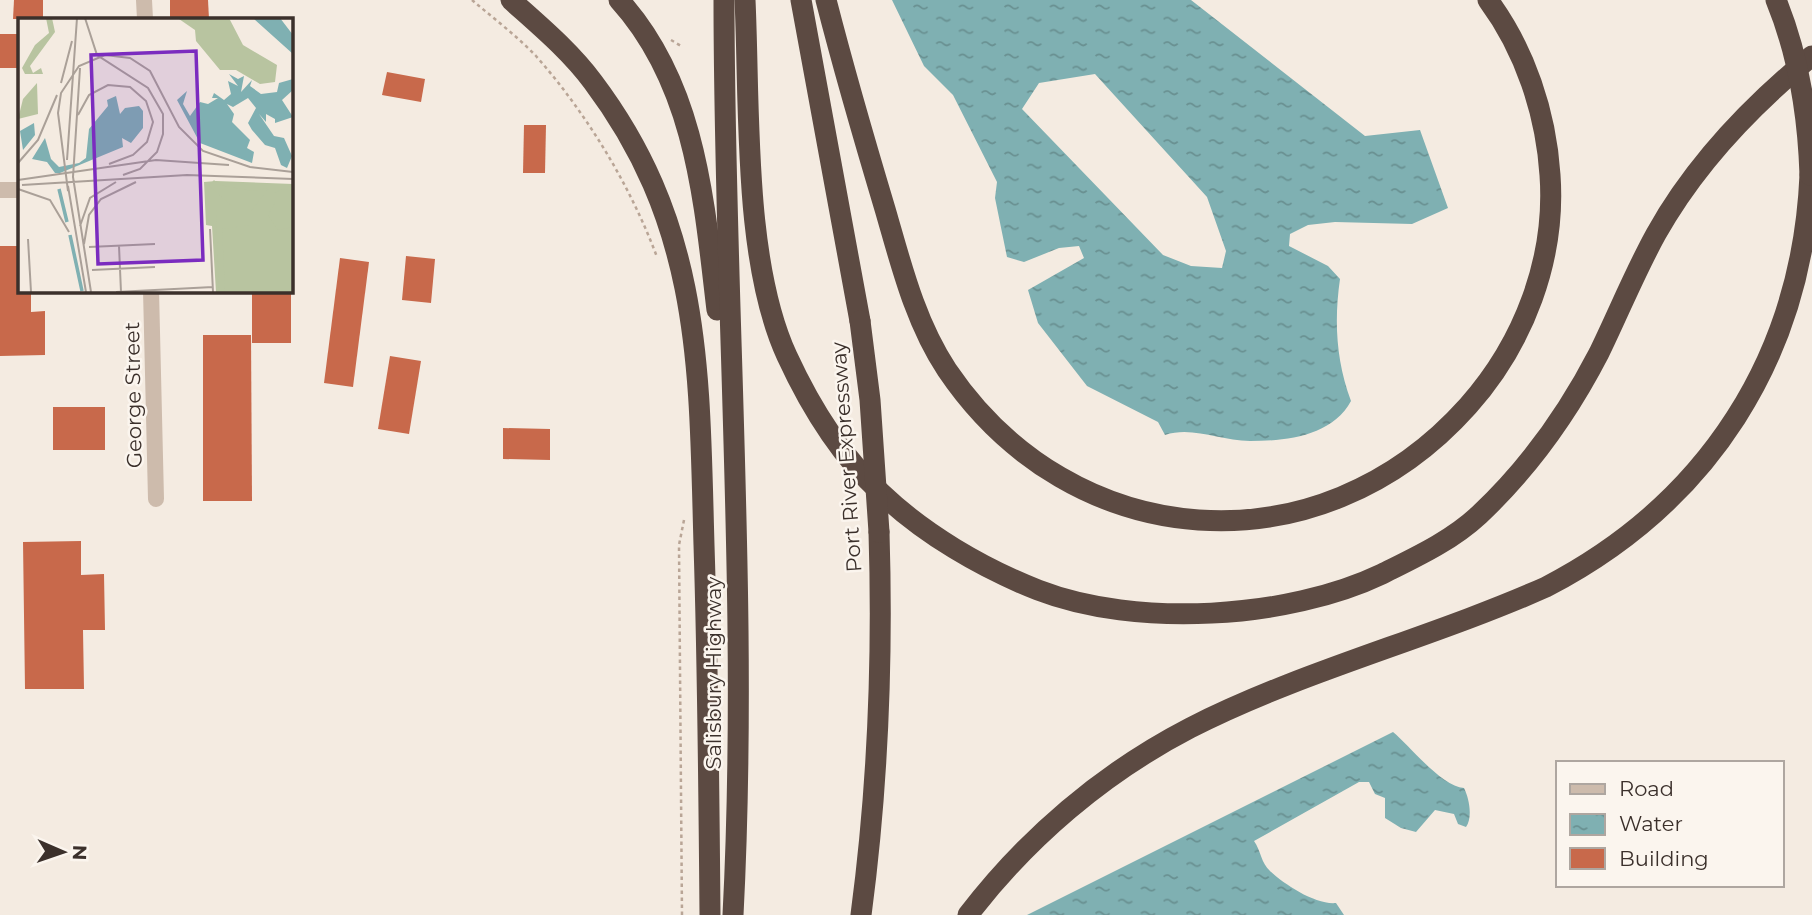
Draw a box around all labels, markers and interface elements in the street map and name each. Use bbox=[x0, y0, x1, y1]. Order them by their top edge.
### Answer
inset map bbox=[18, 18, 292, 292]
street label: George Street bbox=[119, 322, 147, 468]
street label: Port River Expressway bbox=[825, 340, 867, 573]
street label: Salisbury Highway bbox=[701, 576, 726, 769]
legend bbox=[1556, 761, 1784, 887]
text: Road bbox=[1619, 776, 1674, 801]
text: Water bbox=[1619, 811, 1683, 836]
north arrow bbox=[28, 817, 98, 887]
text: N bbox=[68, 844, 91, 861]
text: Building bbox=[1619, 846, 1709, 871]

